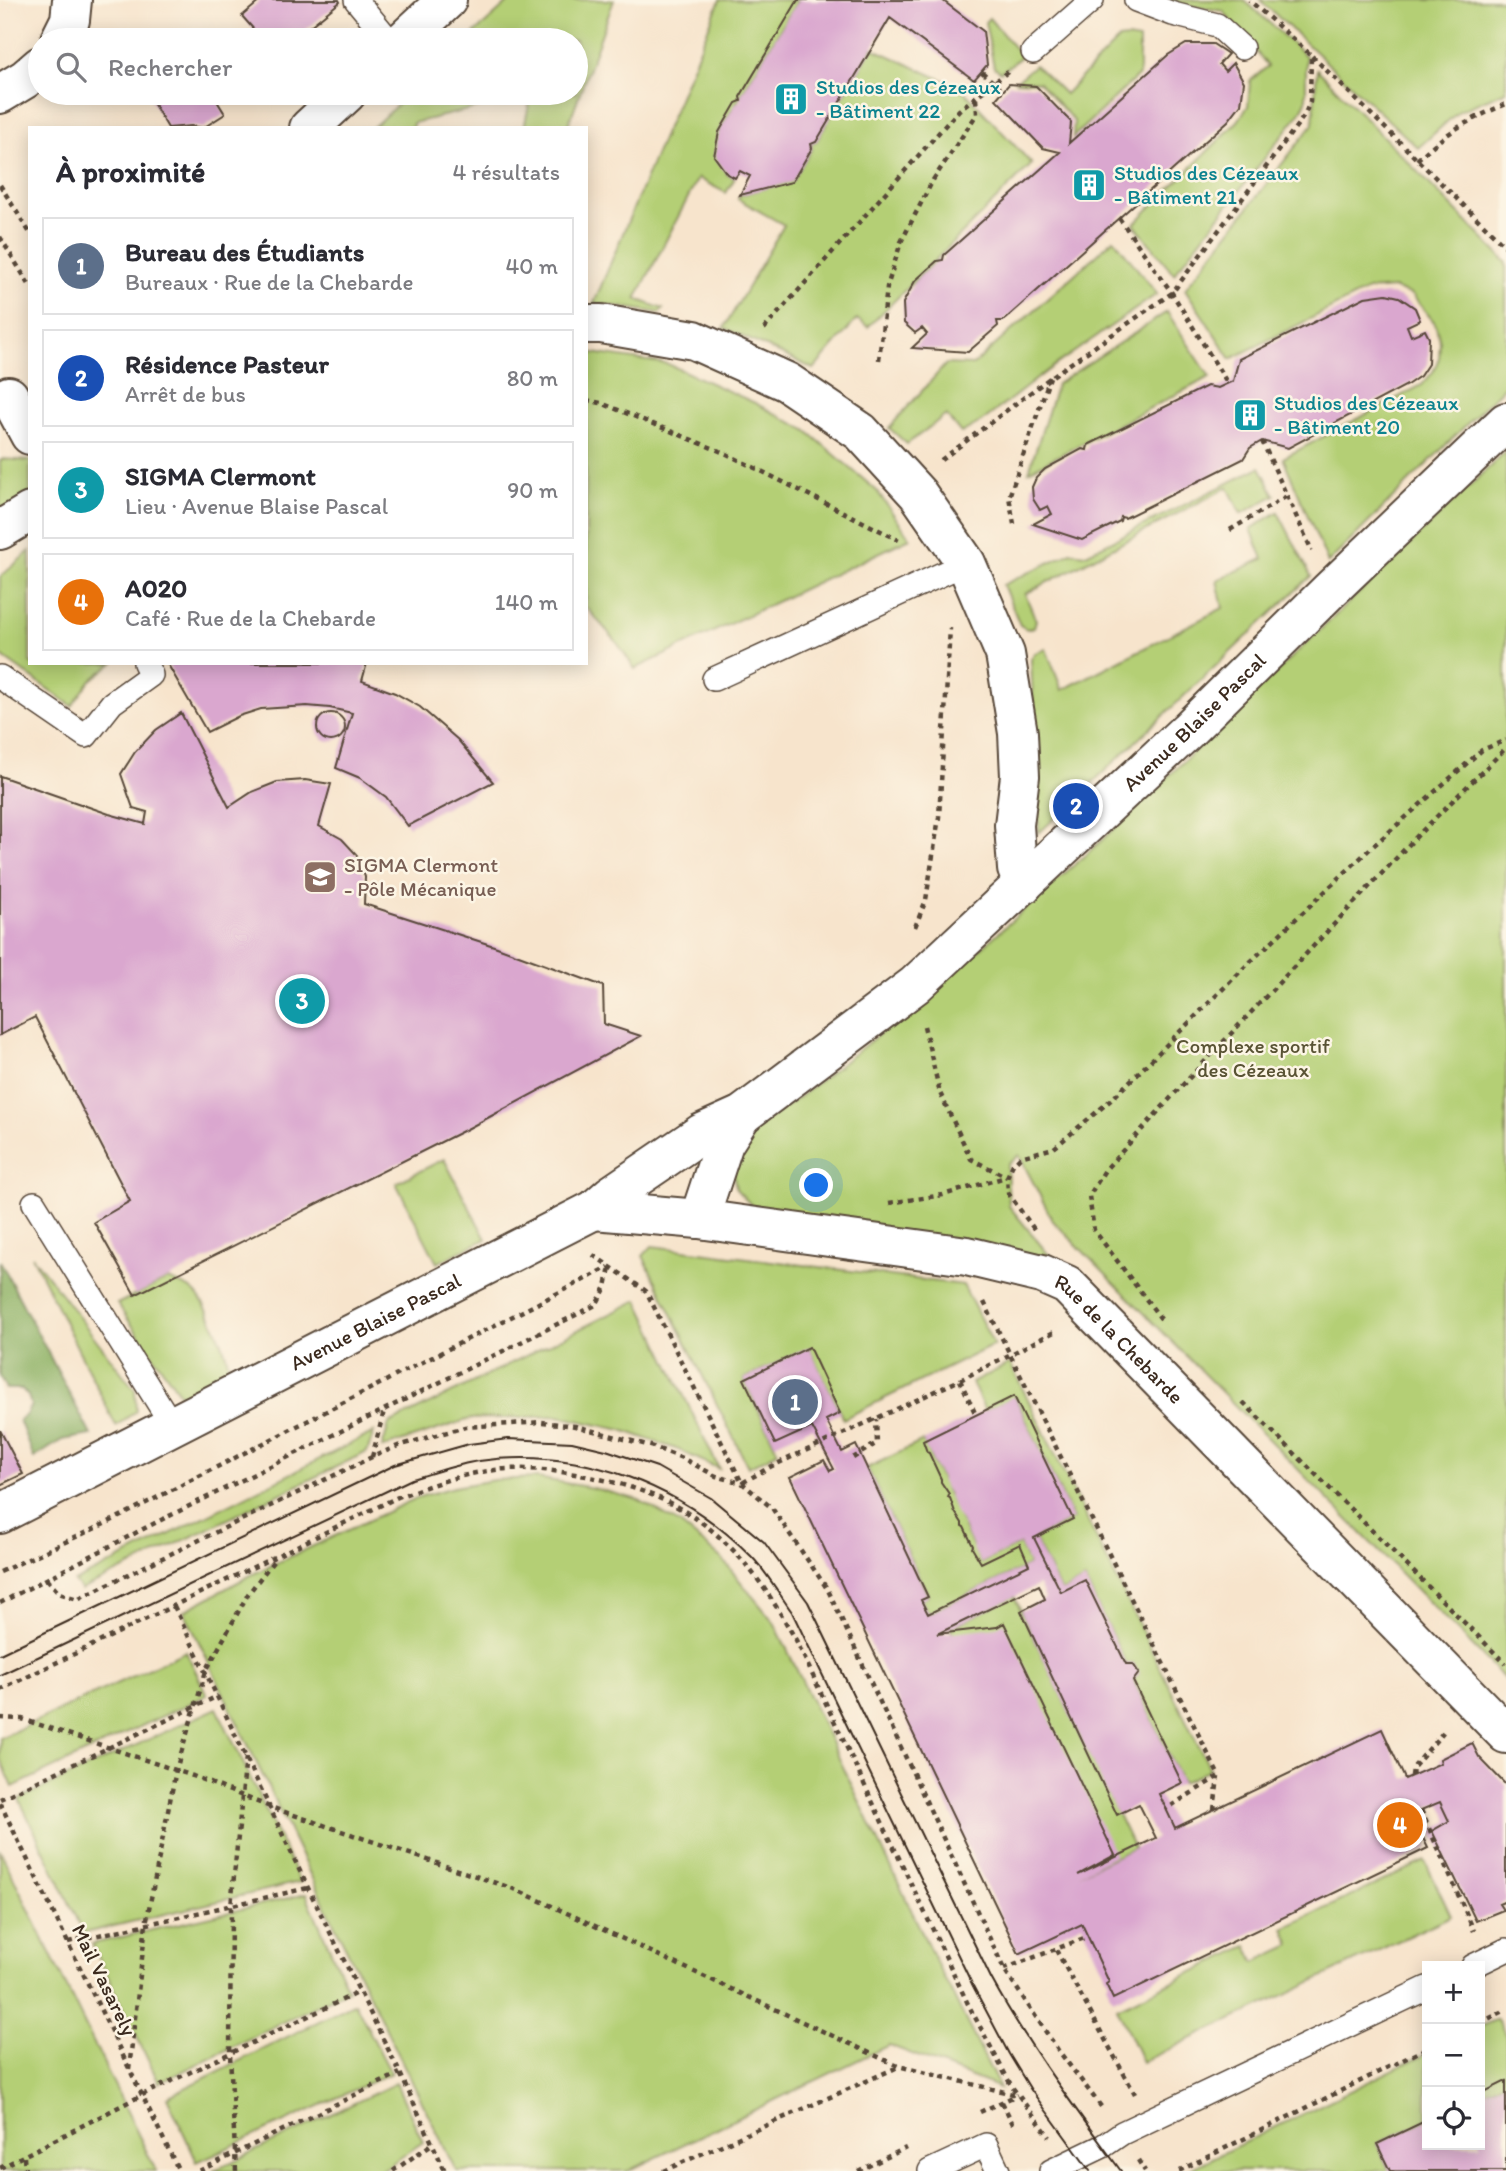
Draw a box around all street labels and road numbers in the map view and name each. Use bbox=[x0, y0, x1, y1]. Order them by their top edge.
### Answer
street label: Avenue Blaise Pascal bbox=[1118, 647, 1271, 796]
street label: Avenue Blaise Pascal bbox=[286, 1267, 465, 1375]
street label: Rue de la Chebarde bbox=[1051, 1268, 1189, 1409]
street label: Mail Vasarely bbox=[67, 1920, 142, 2040]

